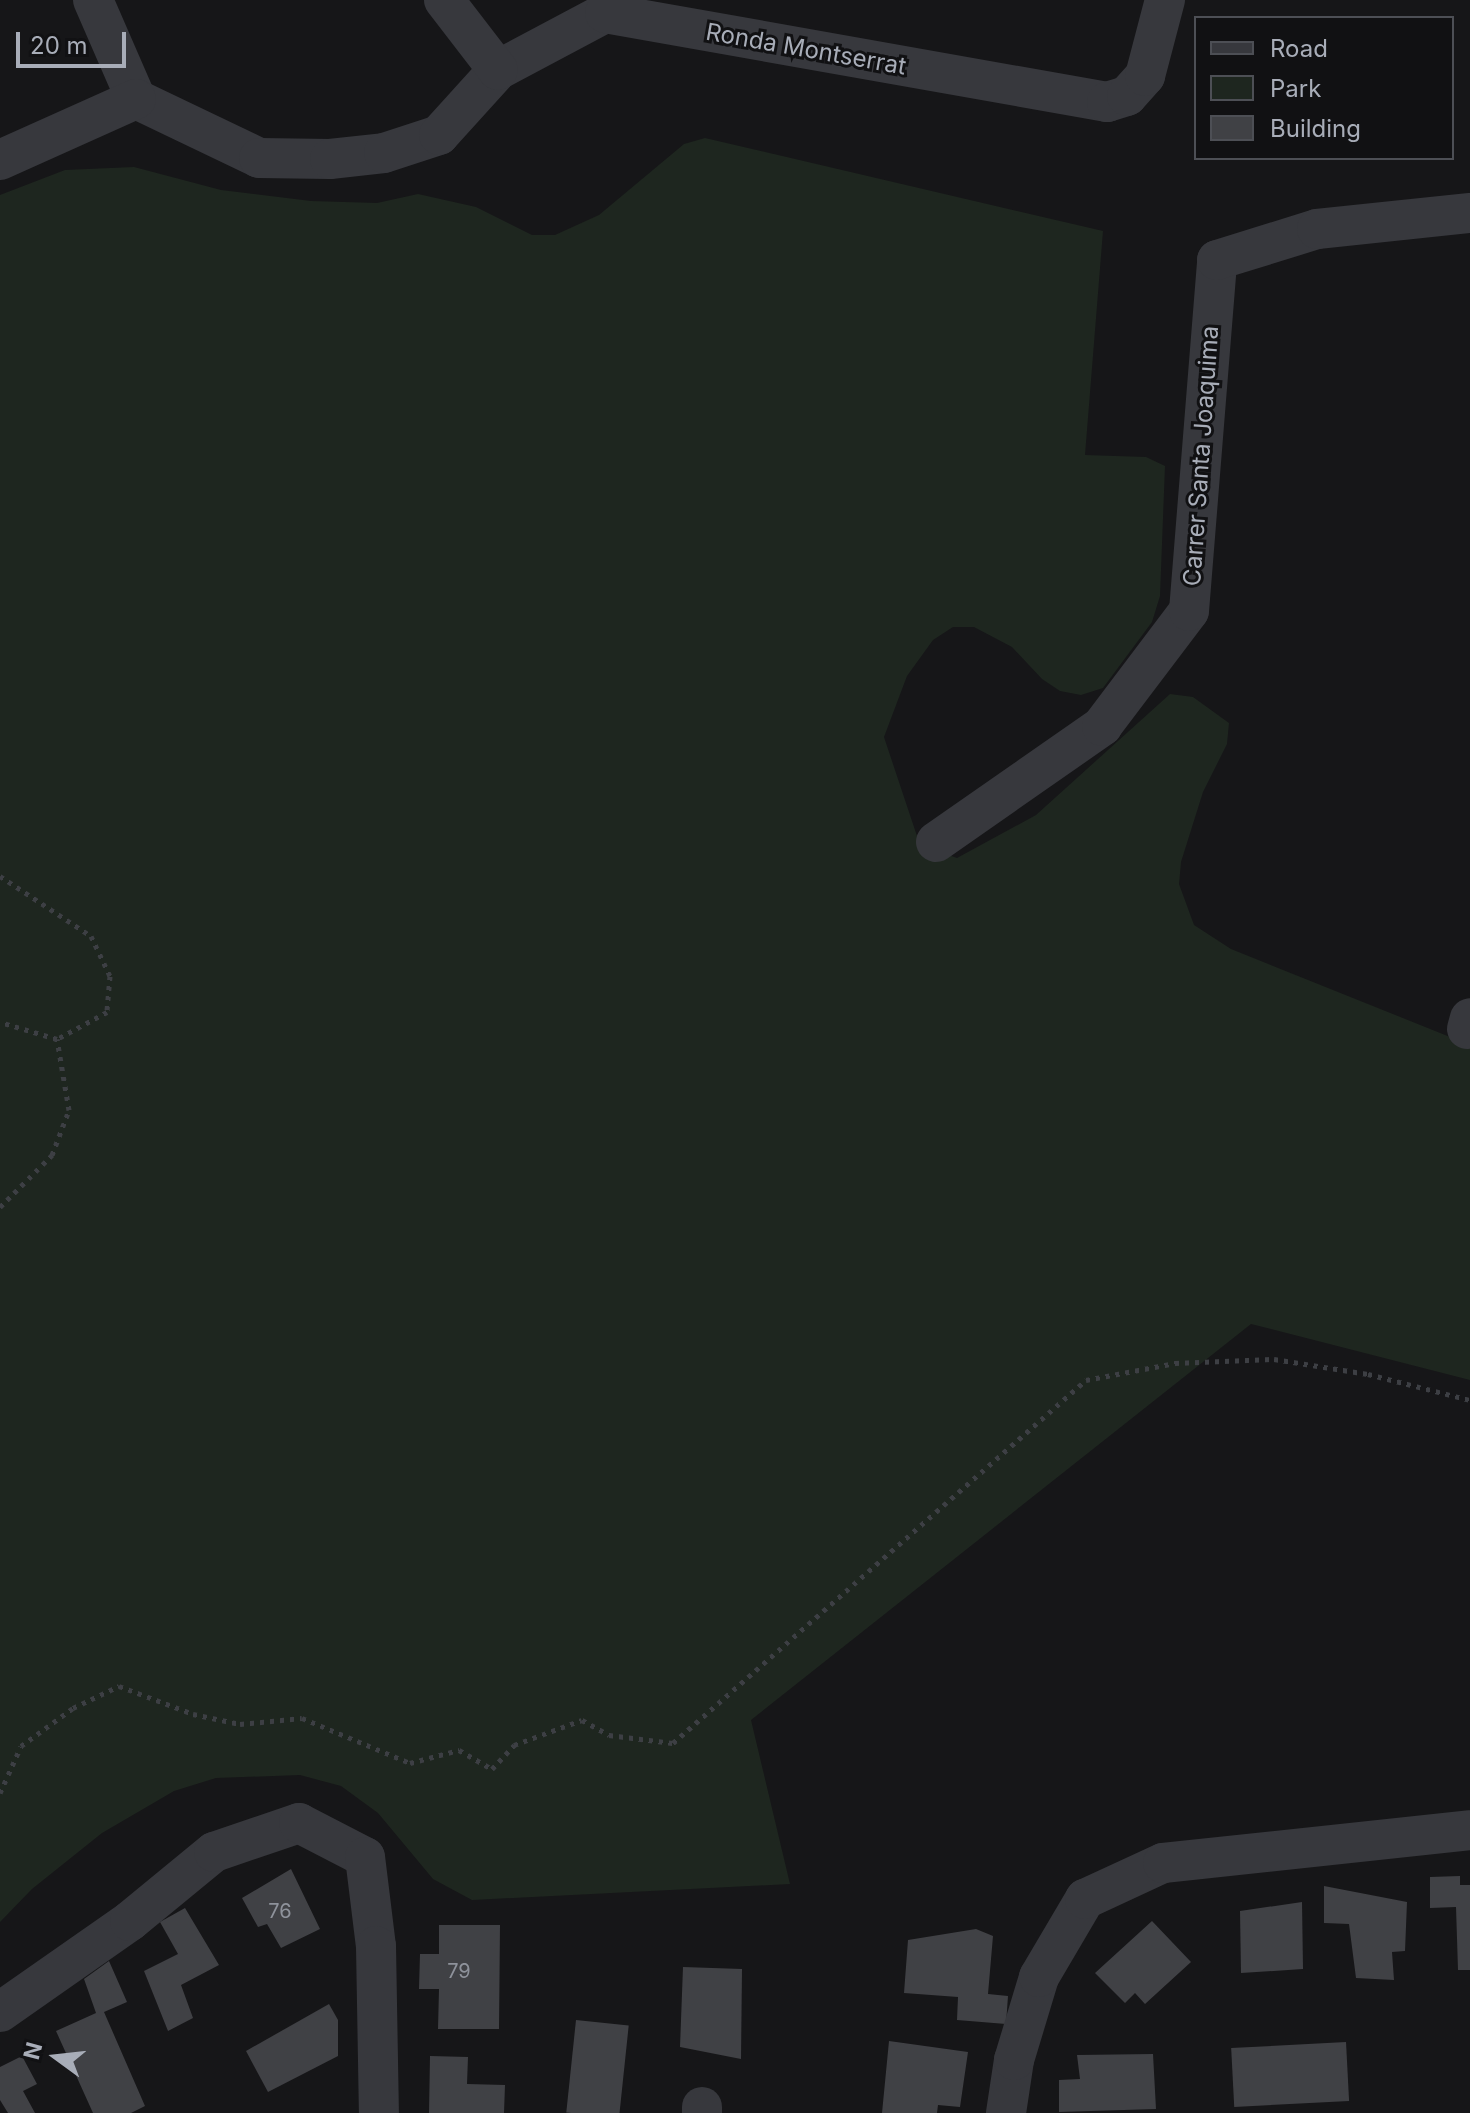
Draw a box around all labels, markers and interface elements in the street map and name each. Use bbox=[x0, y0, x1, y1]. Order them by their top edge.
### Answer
scale bar bbox=[20, 16, 130, 66]
legend bbox=[1194, 16, 1454, 160]
street label: Ronda Montserrat bbox=[704, 17, 908, 81]
text: 20 m bbox=[30, 31, 88, 60]
text: Road bbox=[1270, 34, 1328, 63]
text: Park bbox=[1270, 74, 1321, 103]
text: Building bbox=[1270, 114, 1361, 143]
street label: Carrer Santa Joaquima bbox=[1178, 325, 1224, 587]
house number: 76 bbox=[268, 1899, 292, 1923]
house number: 79 bbox=[447, 1959, 471, 1983]
north arrow bbox=[16, 2017, 96, 2097]
text: N bbox=[18, 2039, 48, 2062]

